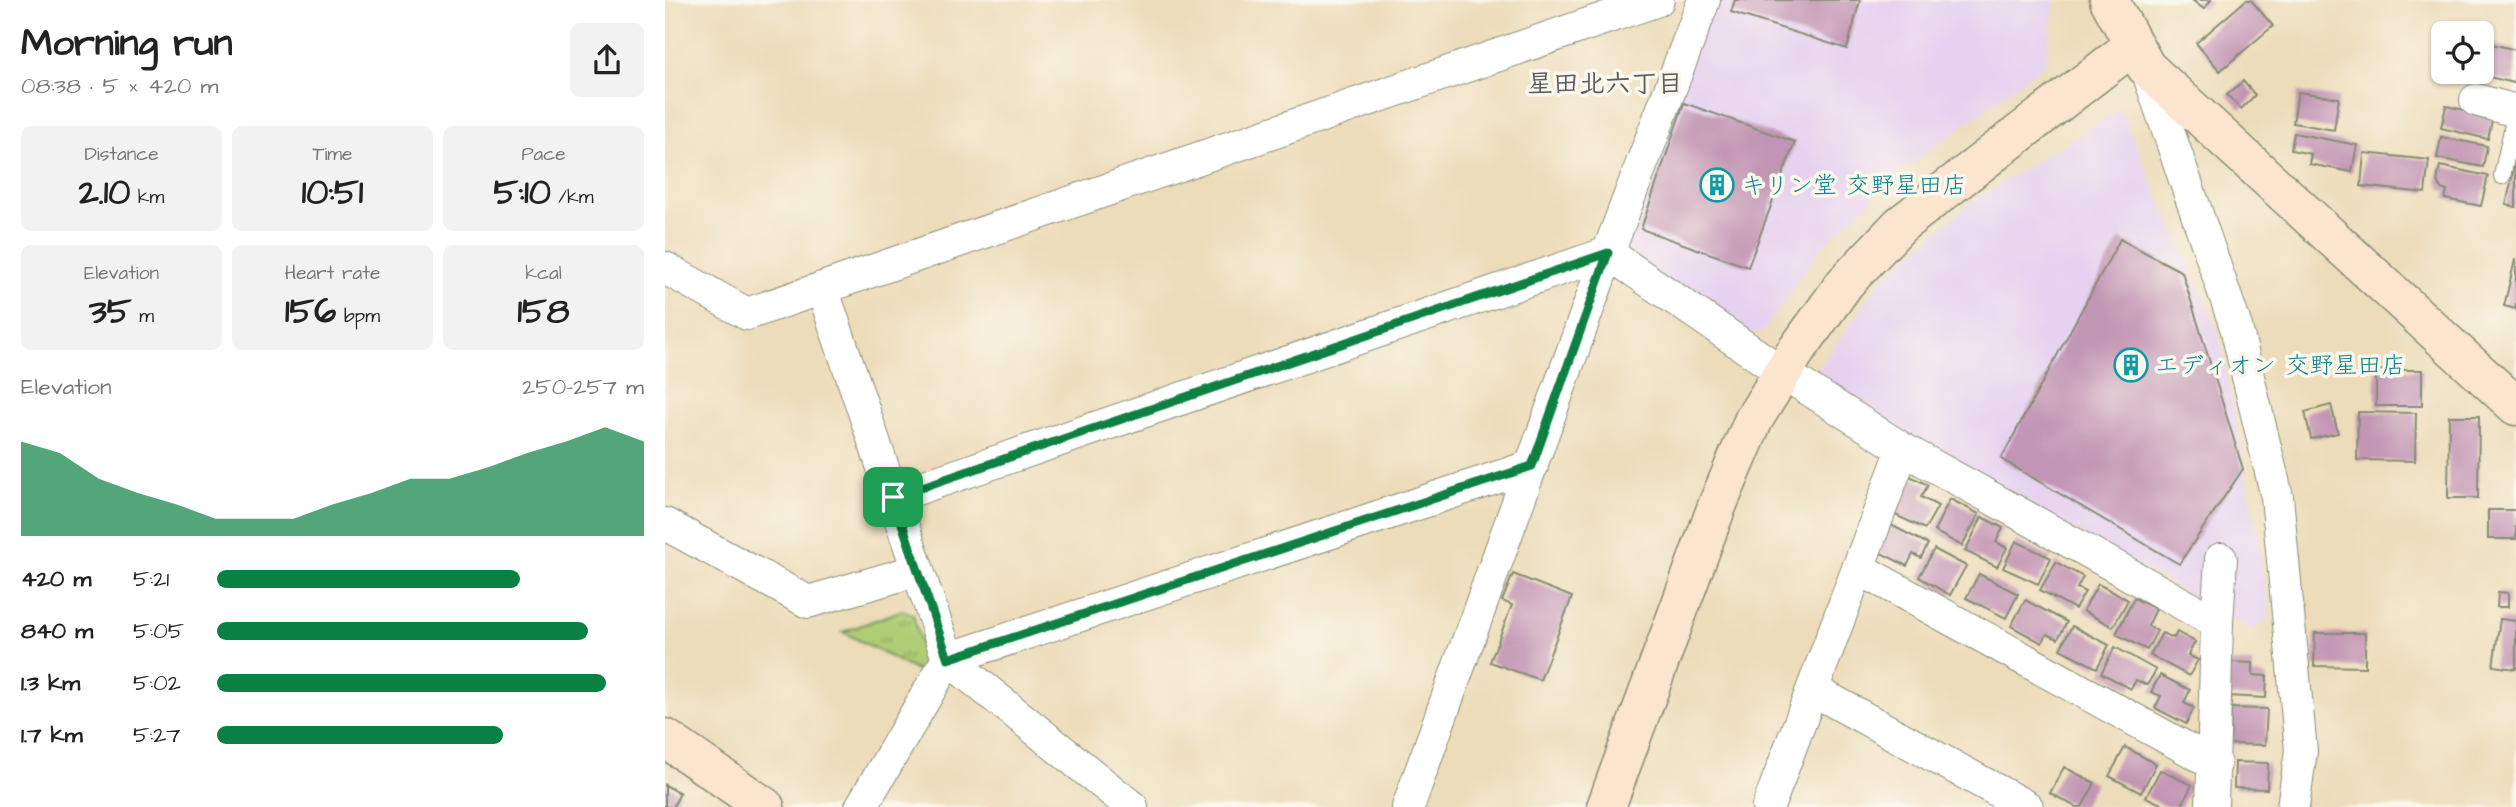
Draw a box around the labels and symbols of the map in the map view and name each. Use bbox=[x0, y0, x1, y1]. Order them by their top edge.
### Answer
district label: 星田北六丁目 bbox=[1527, 66, 1683, 102]
building icon: キリン堂 交野星田店 bbox=[1698, 166, 1736, 204]
place label: キリン堂 交野星田店 bbox=[1741, 169, 1967, 203]
building icon: エディオン 交野星田店 bbox=[2112, 346, 2150, 384]
place label: エディオン 交野星田店 bbox=[2155, 349, 2406, 383]
pin bbox=[863, 467, 923, 527]

